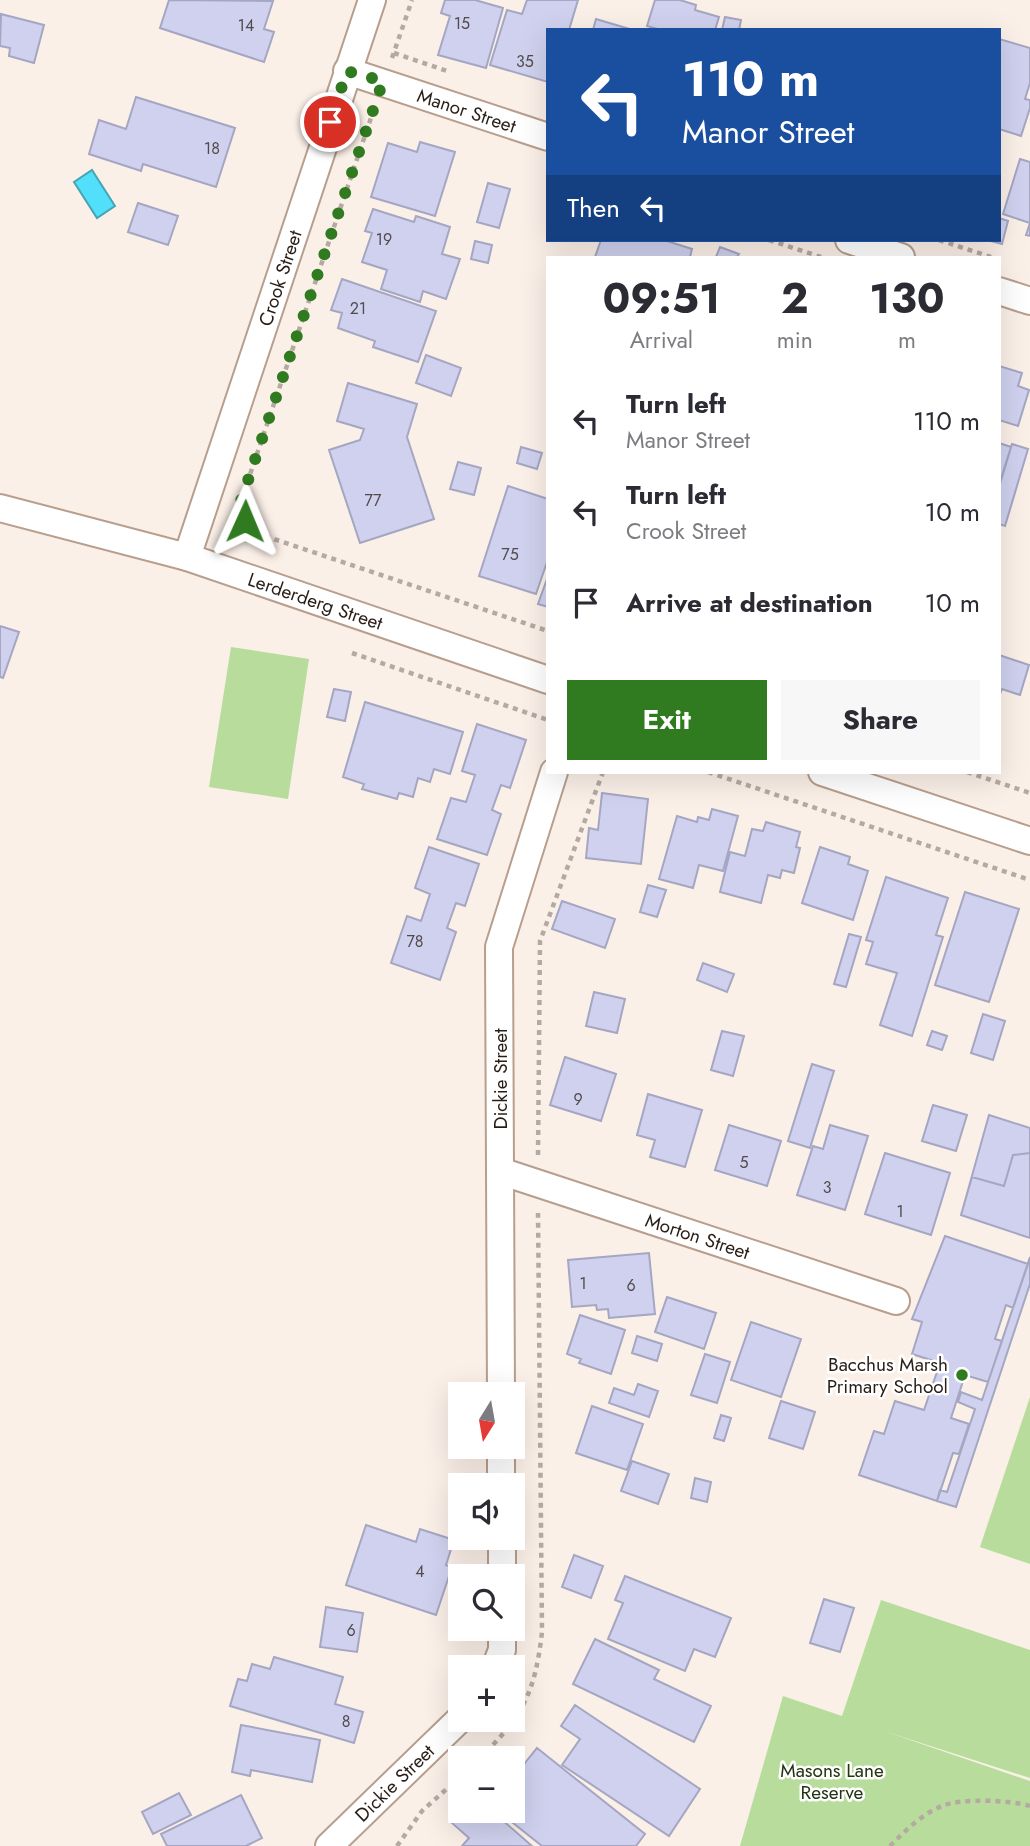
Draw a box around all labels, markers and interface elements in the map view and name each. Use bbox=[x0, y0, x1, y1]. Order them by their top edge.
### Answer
house number: 15 bbox=[454, 12, 470, 35]
house number: 14 bbox=[238, 14, 254, 37]
text: 110 m bbox=[682, 44, 819, 114]
house number: 35 bbox=[516, 50, 534, 73]
icon: left bbox=[567, 56, 658, 147]
street label: Manor Street bbox=[414, 82, 520, 140]
pin bbox=[300, 92, 360, 152]
icon: arrive bbox=[311, 103, 349, 141]
text: Manor Street bbox=[682, 109, 855, 155]
house number: 18 bbox=[204, 137, 220, 160]
text: Then bbox=[567, 189, 620, 227]
icon: left bbox=[634, 189, 672, 227]
street label: Crook Street bbox=[252, 226, 309, 330]
house number: 19 bbox=[376, 228, 392, 251]
text: 09:51 bbox=[602, 268, 720, 329]
text: 2 bbox=[781, 268, 809, 329]
text: 130 bbox=[869, 268, 945, 329]
house number: 21 bbox=[350, 297, 366, 320]
text: Arrival bbox=[630, 323, 693, 357]
text: min bbox=[777, 323, 813, 357]
text: m bbox=[898, 323, 916, 357]
text: Turn left bbox=[626, 385, 726, 423]
icon: left bbox=[567, 402, 605, 440]
text: 110 m bbox=[913, 402, 980, 440]
text: Manor Street bbox=[626, 423, 750, 457]
text: Turn left bbox=[626, 476, 726, 514]
position arrow bbox=[208, 484, 282, 558]
house number: 77 bbox=[365, 489, 382, 512]
icon: left bbox=[567, 493, 605, 531]
text: 10 m bbox=[925, 493, 980, 531]
text: Crook Street bbox=[626, 514, 746, 548]
house number: 75 bbox=[501, 543, 519, 566]
street label: Lerderderg Street bbox=[244, 566, 387, 637]
icon: arrive bbox=[567, 584, 605, 622]
text: Arrive at destination bbox=[626, 584, 873, 622]
text: 10 m bbox=[925, 584, 980, 622]
button: Exit bbox=[567, 680, 767, 760]
button: Share bbox=[781, 680, 980, 760]
house number: 78 bbox=[406, 930, 424, 953]
street label: Dickie Street bbox=[487, 1028, 514, 1130]
house number: 9 bbox=[573, 1088, 583, 1111]
house number: 5 bbox=[739, 1151, 749, 1174]
house number: 3 bbox=[823, 1176, 832, 1199]
house number: 1 bbox=[896, 1200, 904, 1223]
street label: Morton Street bbox=[642, 1207, 754, 1266]
house number: 1 bbox=[579, 1272, 587, 1295]
house number: 6 bbox=[626, 1274, 636, 1297]
place label: Bacchus Marsh Primary School bbox=[827, 1351, 948, 1400]
marker: Bacchus Marsh Primary School bbox=[954, 1367, 970, 1383]
north arrow bbox=[448, 1382, 525, 1460]
map controls bbox=[448, 1382, 525, 1823]
button: sound bbox=[448, 1473, 525, 1550]
house number: 4 bbox=[415, 1560, 425, 1583]
button: search bbox=[448, 1564, 525, 1641]
house number: 6 bbox=[346, 1619, 356, 1642]
button: + bbox=[448, 1655, 525, 1732]
house number: 8 bbox=[342, 1710, 350, 1733]
street label: Dickie Street bbox=[349, 1738, 441, 1828]
button: − bbox=[448, 1746, 525, 1823]
park label: Masons Lane Reserve bbox=[780, 1757, 884, 1806]

